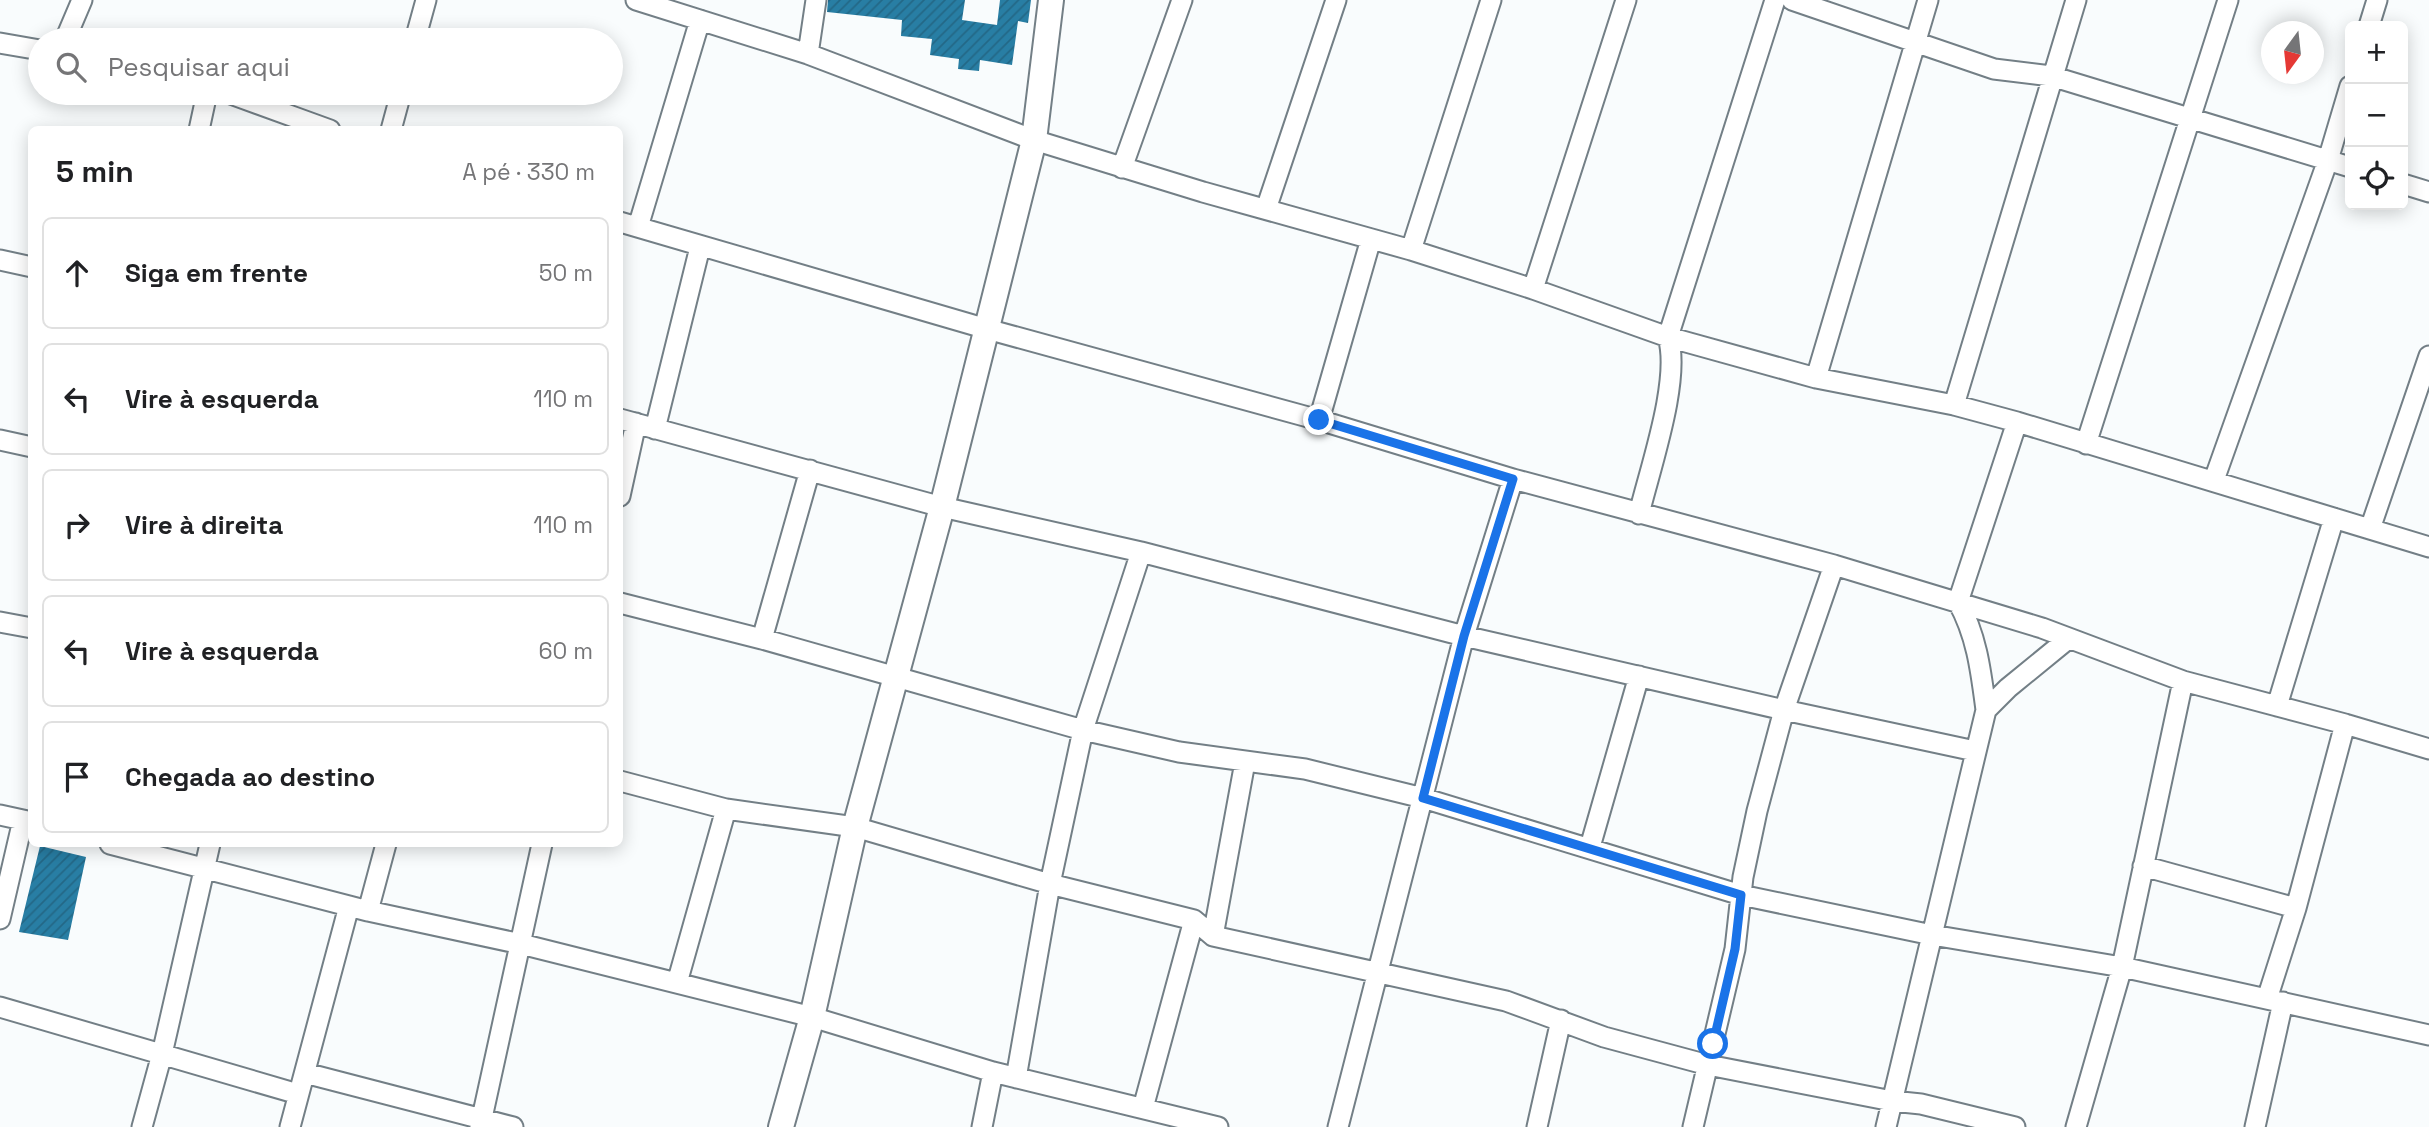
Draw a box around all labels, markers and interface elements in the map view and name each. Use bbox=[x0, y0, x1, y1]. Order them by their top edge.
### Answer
north arrow bbox=[2261, 21, 2324, 84]
map controls bbox=[2345, 21, 2408, 210]
button: + bbox=[2345, 21, 2408, 84]
search box bbox=[28, 28, 623, 105]
icon: search bbox=[52, 48, 90, 86]
text: Pesquisar aqui bbox=[108, 50, 290, 84]
button: − bbox=[2345, 84, 2408, 147]
button: locate bbox=[2345, 147, 2408, 210]
text: 5 min bbox=[56, 152, 134, 191]
text: A pé · 330 m bbox=[462, 157, 595, 187]
icon: ahead bbox=[58, 254, 96, 292]
text: Siga em frente bbox=[125, 256, 308, 290]
text: 50 m bbox=[539, 258, 593, 288]
icon: left bbox=[58, 380, 96, 418]
text: Vire à esquerda bbox=[125, 382, 319, 416]
text: 110 m bbox=[533, 384, 593, 414]
route end bbox=[1303, 404, 1334, 435]
icon: right bbox=[58, 506, 96, 544]
text: Vire à direita bbox=[125, 508, 283, 542]
text: 110 m bbox=[533, 510, 593, 540]
icon: left bbox=[58, 632, 96, 670]
text: Vire à esquerda bbox=[125, 634, 319, 668]
text: 60 m bbox=[538, 636, 593, 666]
icon: arrive bbox=[58, 758, 96, 796]
text: Chegada ao destino bbox=[125, 760, 375, 794]
route start bbox=[1697, 1028, 1728, 1059]

